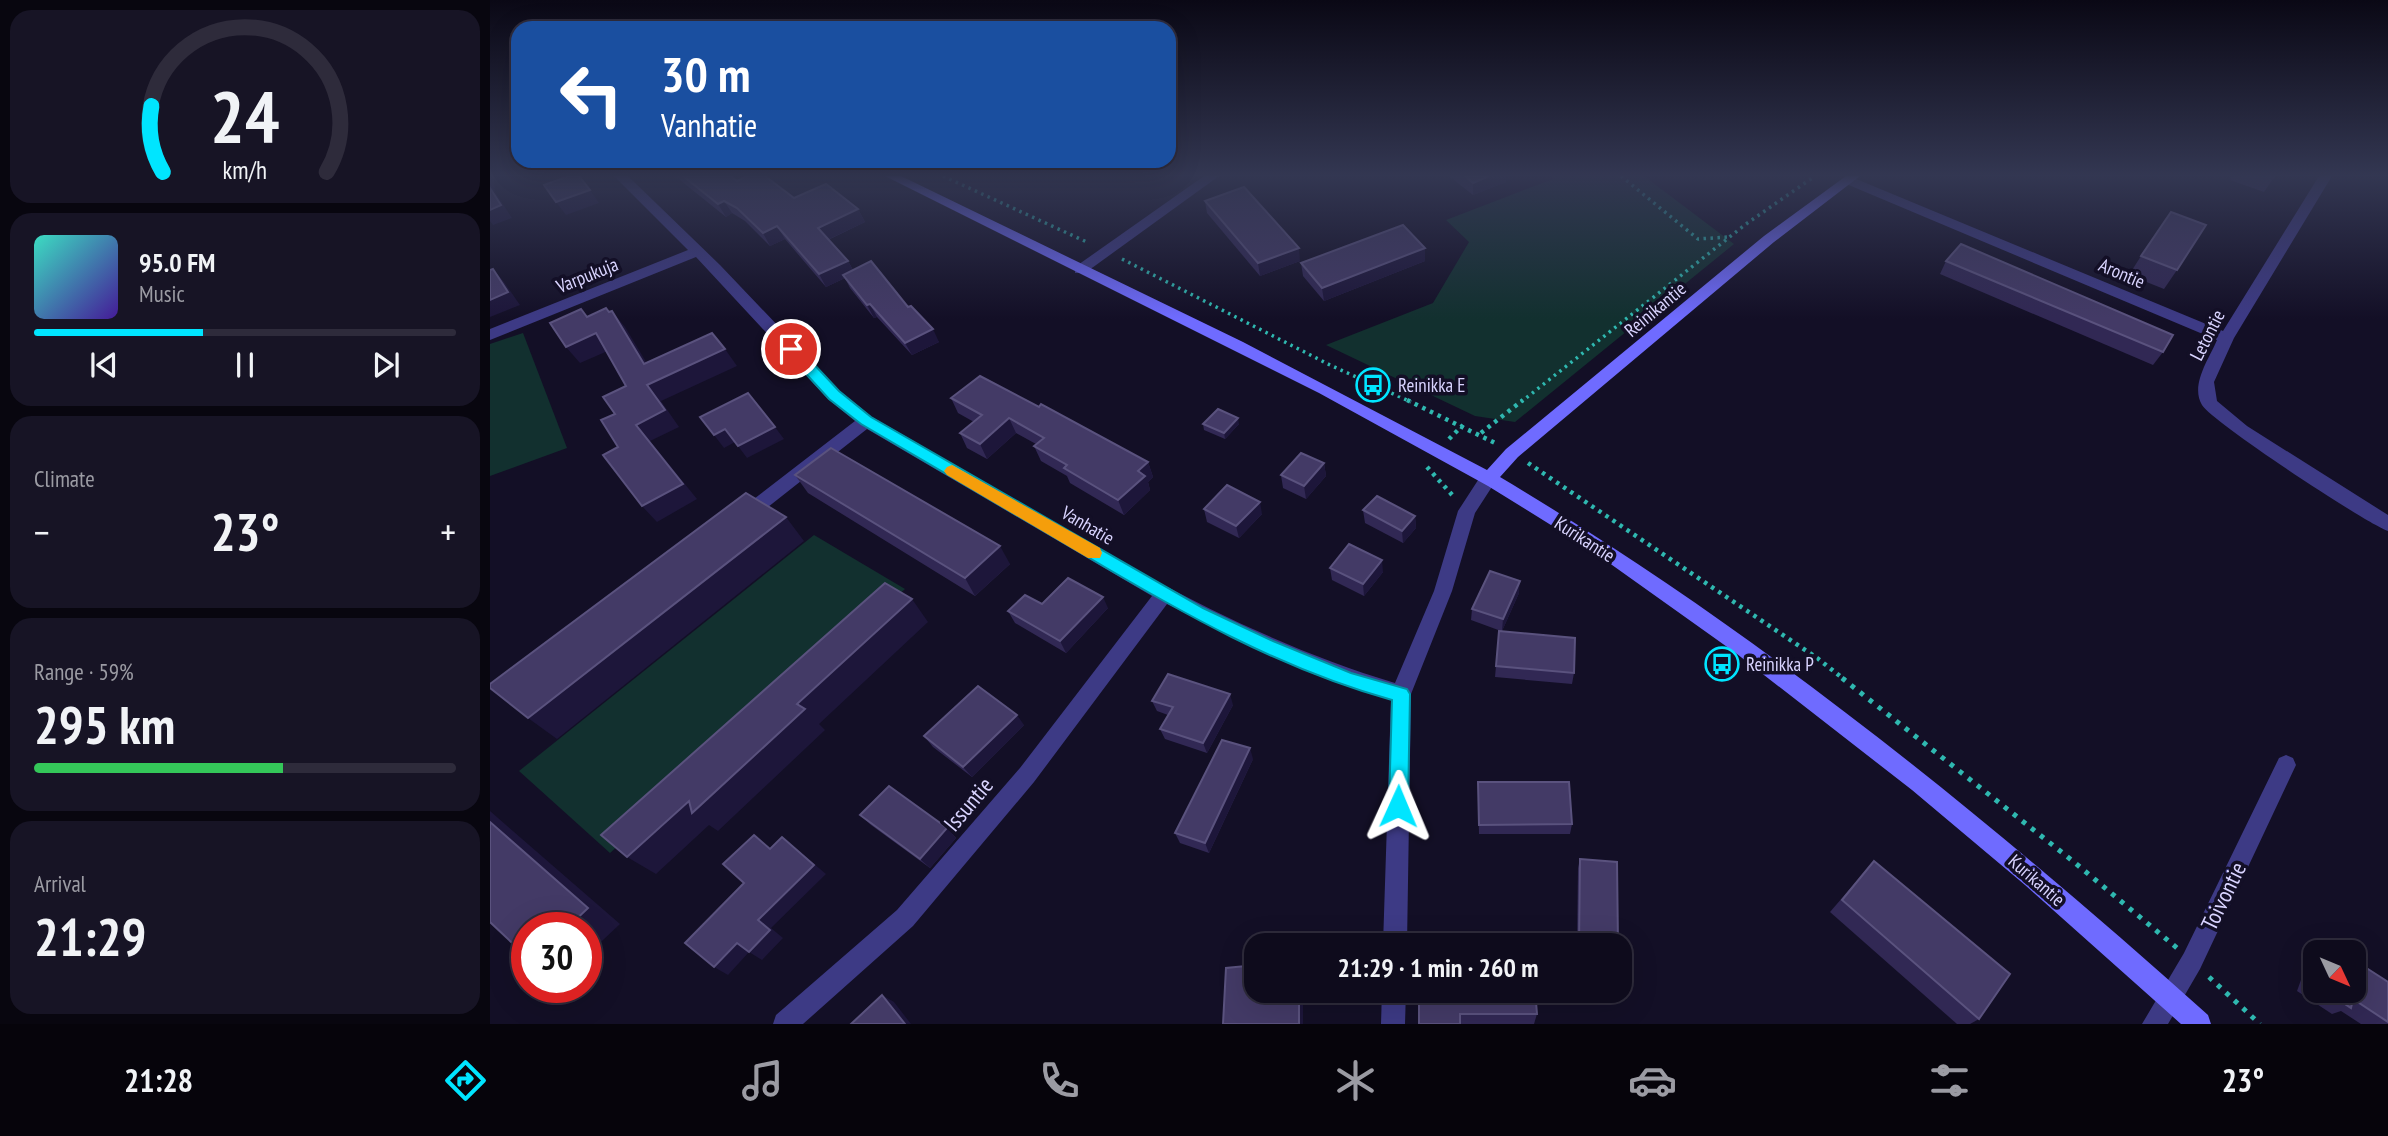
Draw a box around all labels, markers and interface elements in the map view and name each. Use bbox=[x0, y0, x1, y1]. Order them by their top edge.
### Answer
text: 30 m bbox=[661, 42, 750, 106]
icon: left bbox=[546, 49, 637, 140]
text: 24 bbox=[210, 69, 280, 163]
text: Vanhatie bbox=[661, 104, 757, 146]
text: km/h bbox=[223, 154, 267, 186]
text: 95.0 FM bbox=[139, 246, 215, 279]
street label: Varpukuja bbox=[552, 252, 621, 299]
street label: Arontie bbox=[2095, 253, 2149, 293]
street label: Reinikantie bbox=[1619, 276, 1691, 342]
text: Music bbox=[139, 279, 185, 308]
street label: Letontie bbox=[2184, 305, 2230, 364]
pin bbox=[761, 319, 821, 379]
icon: arrive bbox=[772, 330, 810, 368]
icon: previous bbox=[85, 346, 123, 384]
icon: pause bbox=[226, 346, 264, 384]
icon: next bbox=[367, 346, 405, 384]
bus stop icon: Reinikka E bbox=[1354, 366, 1392, 404]
place label: Reinikka E bbox=[1398, 373, 1465, 397]
text: Climate bbox=[34, 464, 95, 493]
text: 23° bbox=[211, 498, 279, 565]
street label: Vanhatie bbox=[1056, 500, 1119, 550]
text: − bbox=[34, 507, 50, 556]
text: + bbox=[440, 507, 456, 556]
street label: Kurikantie bbox=[1550, 511, 1620, 567]
bus stop icon: Reinikka P bbox=[1703, 645, 1741, 683]
place label: Reinikka P bbox=[1746, 652, 1814, 676]
text: Range · 59% bbox=[34, 657, 134, 686]
text: 295 km bbox=[34, 691, 175, 758]
position arrow bbox=[1361, 769, 1435, 843]
street label: Issuntie bbox=[937, 771, 999, 837]
street label: Kurikantie bbox=[2004, 849, 2070, 911]
street label: Toivontie bbox=[2194, 857, 2252, 935]
text: Arrival bbox=[34, 869, 86, 898]
text: 21:29 bbox=[34, 903, 146, 970]
speed limit sign: 30 bbox=[511, 912, 602, 1003]
north arrow bbox=[2303, 940, 2366, 1003]
map controls bbox=[2303, 940, 2366, 1003]
text: 21:29 · 1 min · 260 m bbox=[1338, 951, 1538, 984]
icon: directions bbox=[441, 1056, 490, 1105]
icon: music bbox=[738, 1056, 787, 1105]
icon: phone bbox=[1035, 1056, 1084, 1105]
icon: climate bbox=[1331, 1056, 1380, 1105]
icon: car bbox=[1628, 1056, 1677, 1105]
icon: filters bbox=[1925, 1056, 1974, 1105]
text: 21:28 bbox=[124, 1059, 193, 1101]
text: 23° bbox=[2222, 1059, 2264, 1101]

